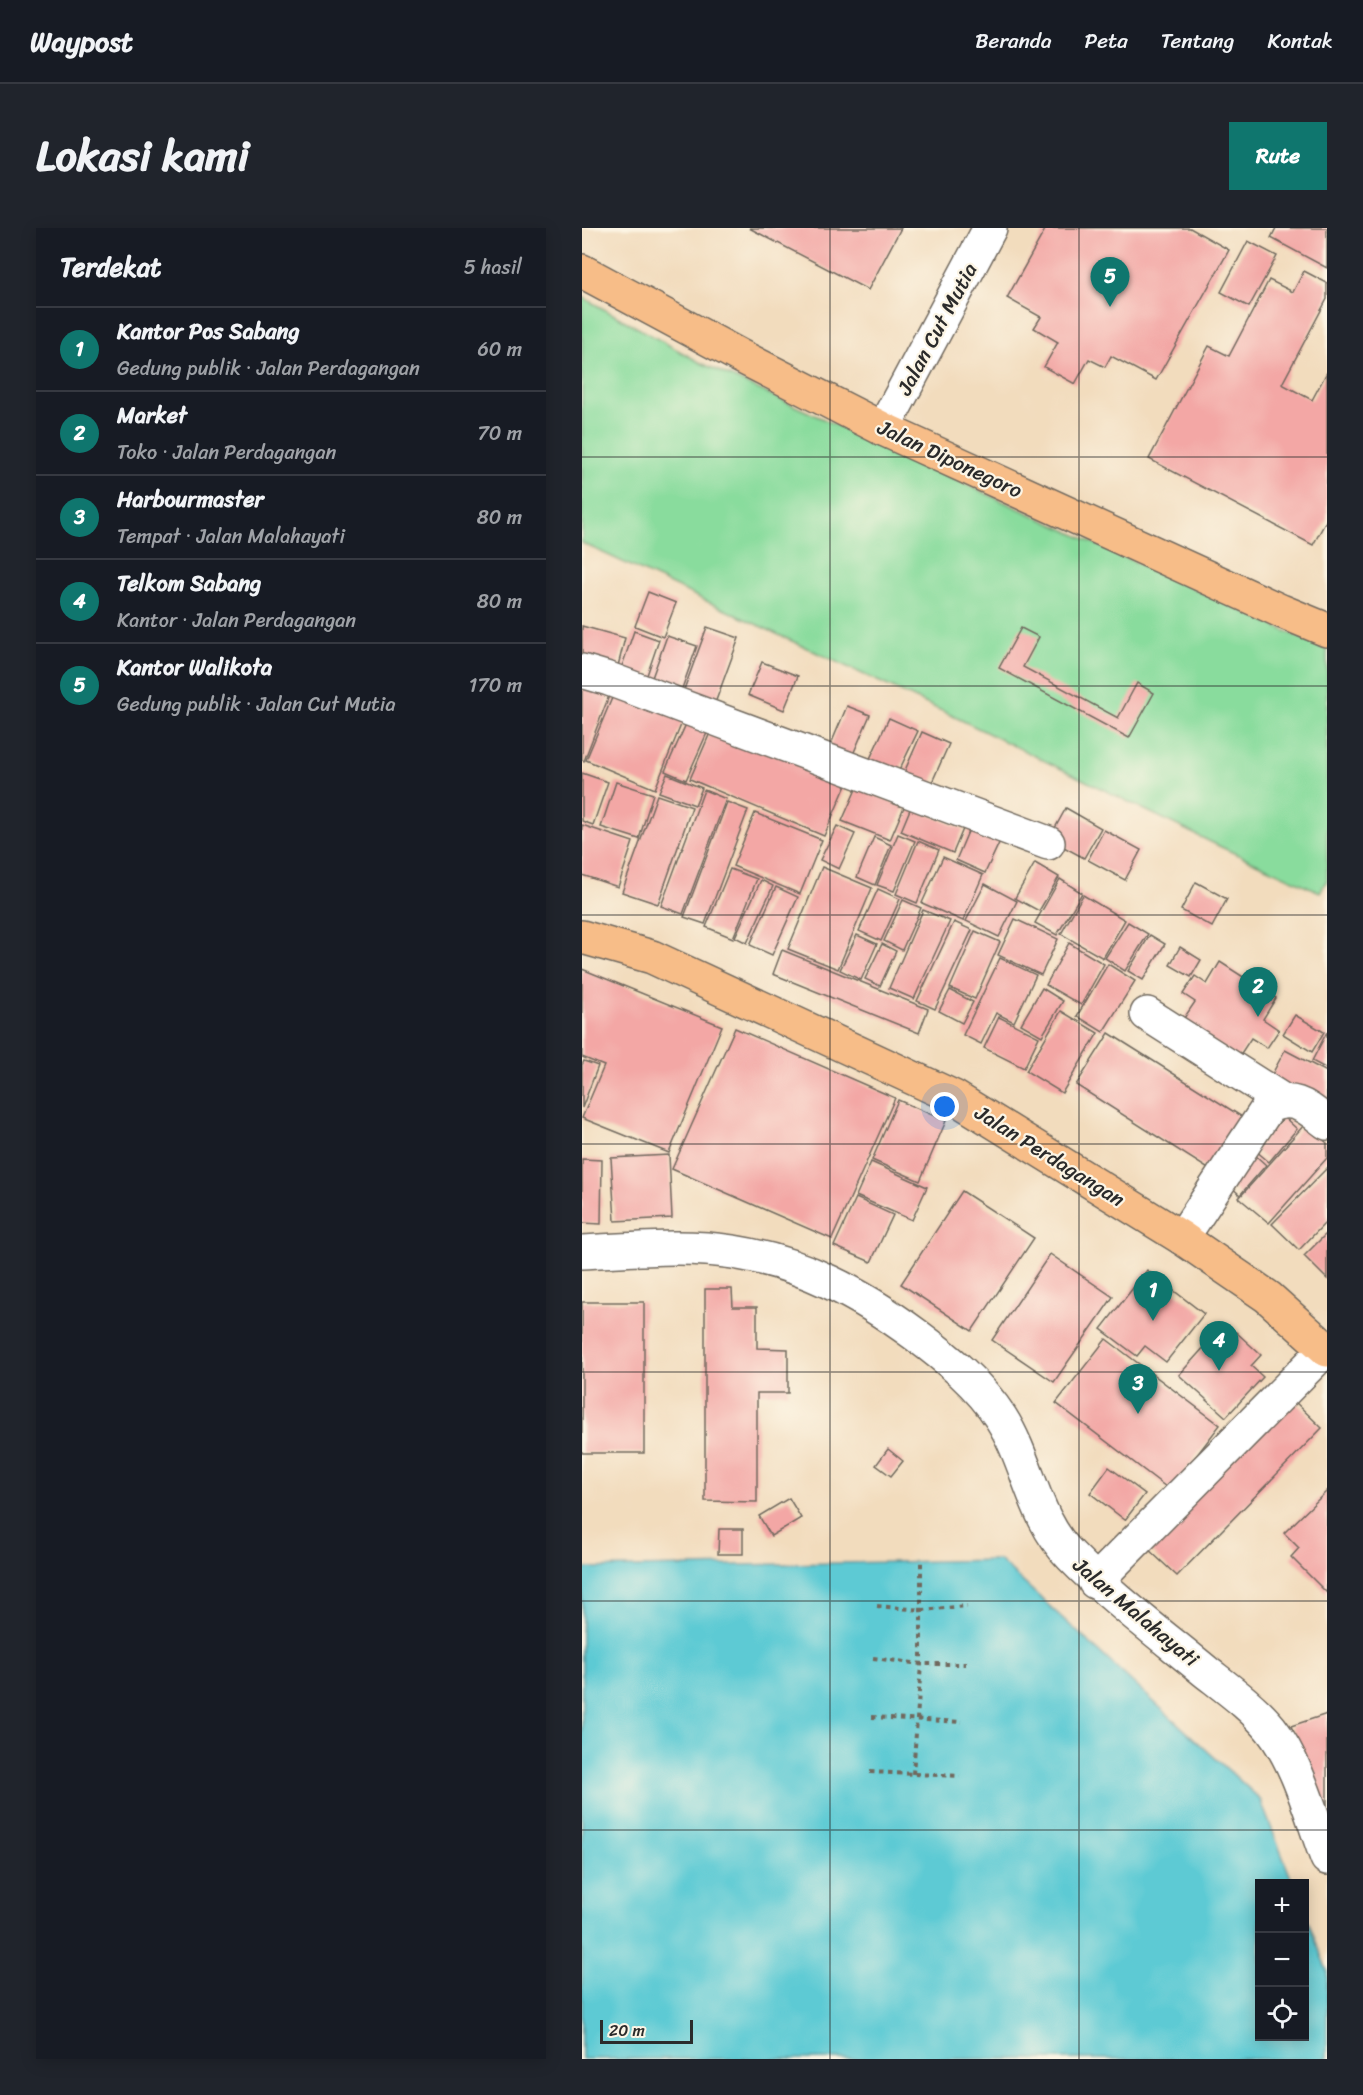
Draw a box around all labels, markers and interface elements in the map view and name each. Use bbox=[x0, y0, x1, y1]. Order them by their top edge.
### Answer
text: Waypost bbox=[30, 17, 133, 66]
text: Beranda bbox=[975, 22, 1051, 60]
text: Peta bbox=[1084, 22, 1128, 60]
text: Tentang bbox=[1161, 22, 1234, 60]
text: Kontak bbox=[1267, 22, 1333, 60]
text: Lokasi kami bbox=[36, 119, 249, 193]
button: Rute bbox=[1229, 122, 1327, 190]
text: Terdekat bbox=[60, 244, 161, 290]
text: 5 hasil bbox=[464, 250, 522, 285]
street label: Jalan Cut Mutia bbox=[886, 255, 988, 403]
pin: 5 bbox=[1090, 257, 1130, 307]
text: Kantor Pos Sabang bbox=[117, 312, 300, 351]
text: 1 bbox=[75, 332, 84, 367]
text: 60 m bbox=[477, 332, 522, 367]
text: Gedung publik · Jalan Perdagangan bbox=[117, 351, 420, 386]
text: Market bbox=[117, 396, 187, 435]
street label: Jalan Diponegoro bbox=[870, 408, 1029, 509]
text: 2 bbox=[74, 416, 85, 451]
text: 70 m bbox=[477, 416, 522, 451]
text: Toko · Jalan Perdagangan bbox=[117, 435, 336, 470]
text: Harbourmaster bbox=[117, 480, 264, 519]
text: 3 bbox=[74, 500, 85, 535]
text: 80 m bbox=[477, 500, 522, 535]
text: Tempat · Jalan Malahayati bbox=[117, 519, 345, 554]
text: Telkom Sabang bbox=[117, 564, 261, 603]
text: 4 bbox=[73, 584, 86, 619]
text: 80 m bbox=[477, 584, 522, 619]
text: Kantor · Jalan Perdagangan bbox=[117, 603, 356, 638]
text: Kantor Walikota bbox=[117, 648, 272, 687]
text: 5 bbox=[73, 668, 86, 703]
text: 170 m bbox=[469, 668, 522, 703]
text: Gedung publik · Jalan Cut Mutia bbox=[117, 687, 395, 722]
pin: 2 bbox=[1238, 968, 1278, 1017]
your location bbox=[930, 1092, 959, 1121]
street label: Jalan Perdagangan bbox=[966, 1094, 1133, 1218]
pin: 1 bbox=[1134, 1272, 1172, 1321]
pin: 4 bbox=[1200, 1322, 1238, 1371]
pin: 3 bbox=[1118, 1364, 1158, 1414]
street label: Jalan Malahayati bbox=[1063, 1547, 1209, 1677]
map controls bbox=[1255, 1879, 1309, 2041]
button: + bbox=[1255, 1879, 1309, 1933]
button: − bbox=[1255, 1933, 1309, 1987]
button: locate bbox=[1255, 1987, 1309, 2041]
text: 20 m bbox=[609, 2016, 645, 2045]
scale bar bbox=[600, 2017, 693, 2044]

